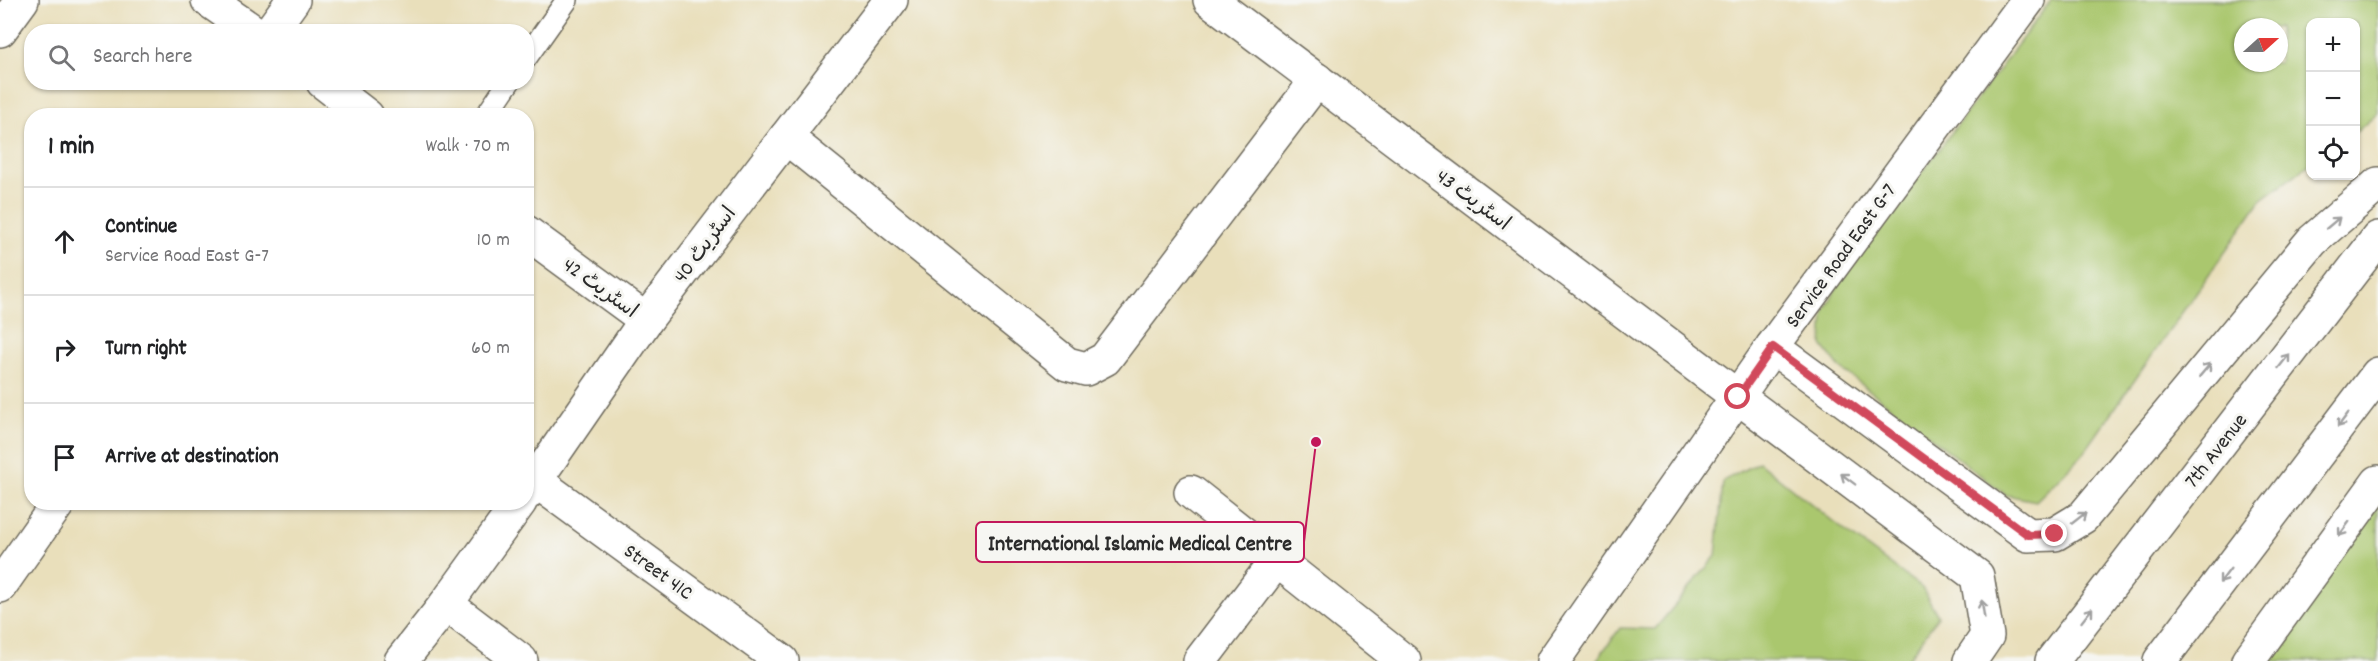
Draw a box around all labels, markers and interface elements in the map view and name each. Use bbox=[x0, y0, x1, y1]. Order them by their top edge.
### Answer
north arrow bbox=[2234, 18, 2288, 72]
map controls bbox=[2306, 18, 2360, 180]
button: + bbox=[2306, 18, 2360, 72]
search box bbox=[24, 24, 534, 90]
icon: search bbox=[45, 41, 78, 74]
text: Search here bbox=[93, 42, 192, 73]
button: − bbox=[2306, 72, 2360, 126]
button: locate bbox=[2306, 126, 2360, 180]
text: 1 min bbox=[48, 129, 94, 166]
text: Walk · 70 m bbox=[426, 133, 510, 161]
street label: اسٹریٹ 43 bbox=[1428, 163, 1516, 240]
street label: Service Road East G-7 bbox=[1780, 178, 1905, 335]
street label: اسٹریٹ 40 bbox=[668, 201, 745, 290]
text: Continue bbox=[105, 212, 177, 243]
one-way arrow bbox=[2325, 216, 2340, 230]
icon: ahead bbox=[48, 225, 81, 258]
text: 10 m bbox=[476, 227, 510, 255]
text: Service Road East G-7 bbox=[105, 243, 269, 271]
street label: اسٹریٹ 42 bbox=[555, 252, 643, 327]
icon: right bbox=[48, 333, 81, 366]
text: Turn right bbox=[105, 334, 187, 365]
text: 60 m bbox=[471, 335, 510, 363]
one-way arrow bbox=[2277, 353, 2290, 369]
one-way arrow bbox=[2198, 363, 2212, 378]
route start bbox=[1724, 383, 1750, 409]
street label: 7th Avenue bbox=[2179, 408, 2256, 496]
one-way arrow bbox=[2336, 412, 2349, 428]
icon: arrive bbox=[48, 441, 81, 474]
text: Arrive at destination bbox=[105, 442, 279, 473]
one-way arrow bbox=[1840, 473, 1856, 485]
one-way arrow bbox=[2071, 512, 2087, 525]
route end bbox=[2041, 520, 2067, 546]
one-way arrow bbox=[2337, 521, 2350, 537]
callout: International Islamic Medical Centre bbox=[976, 522, 1304, 562]
text: International Islamic Medical Centre bbox=[988, 530, 1292, 561]
street label: Street 41C bbox=[616, 538, 698, 609]
one-way arrow bbox=[2218, 567, 2231, 583]
one-way arrow bbox=[1977, 599, 1988, 619]
one-way arrow bbox=[2081, 607, 2094, 623]

